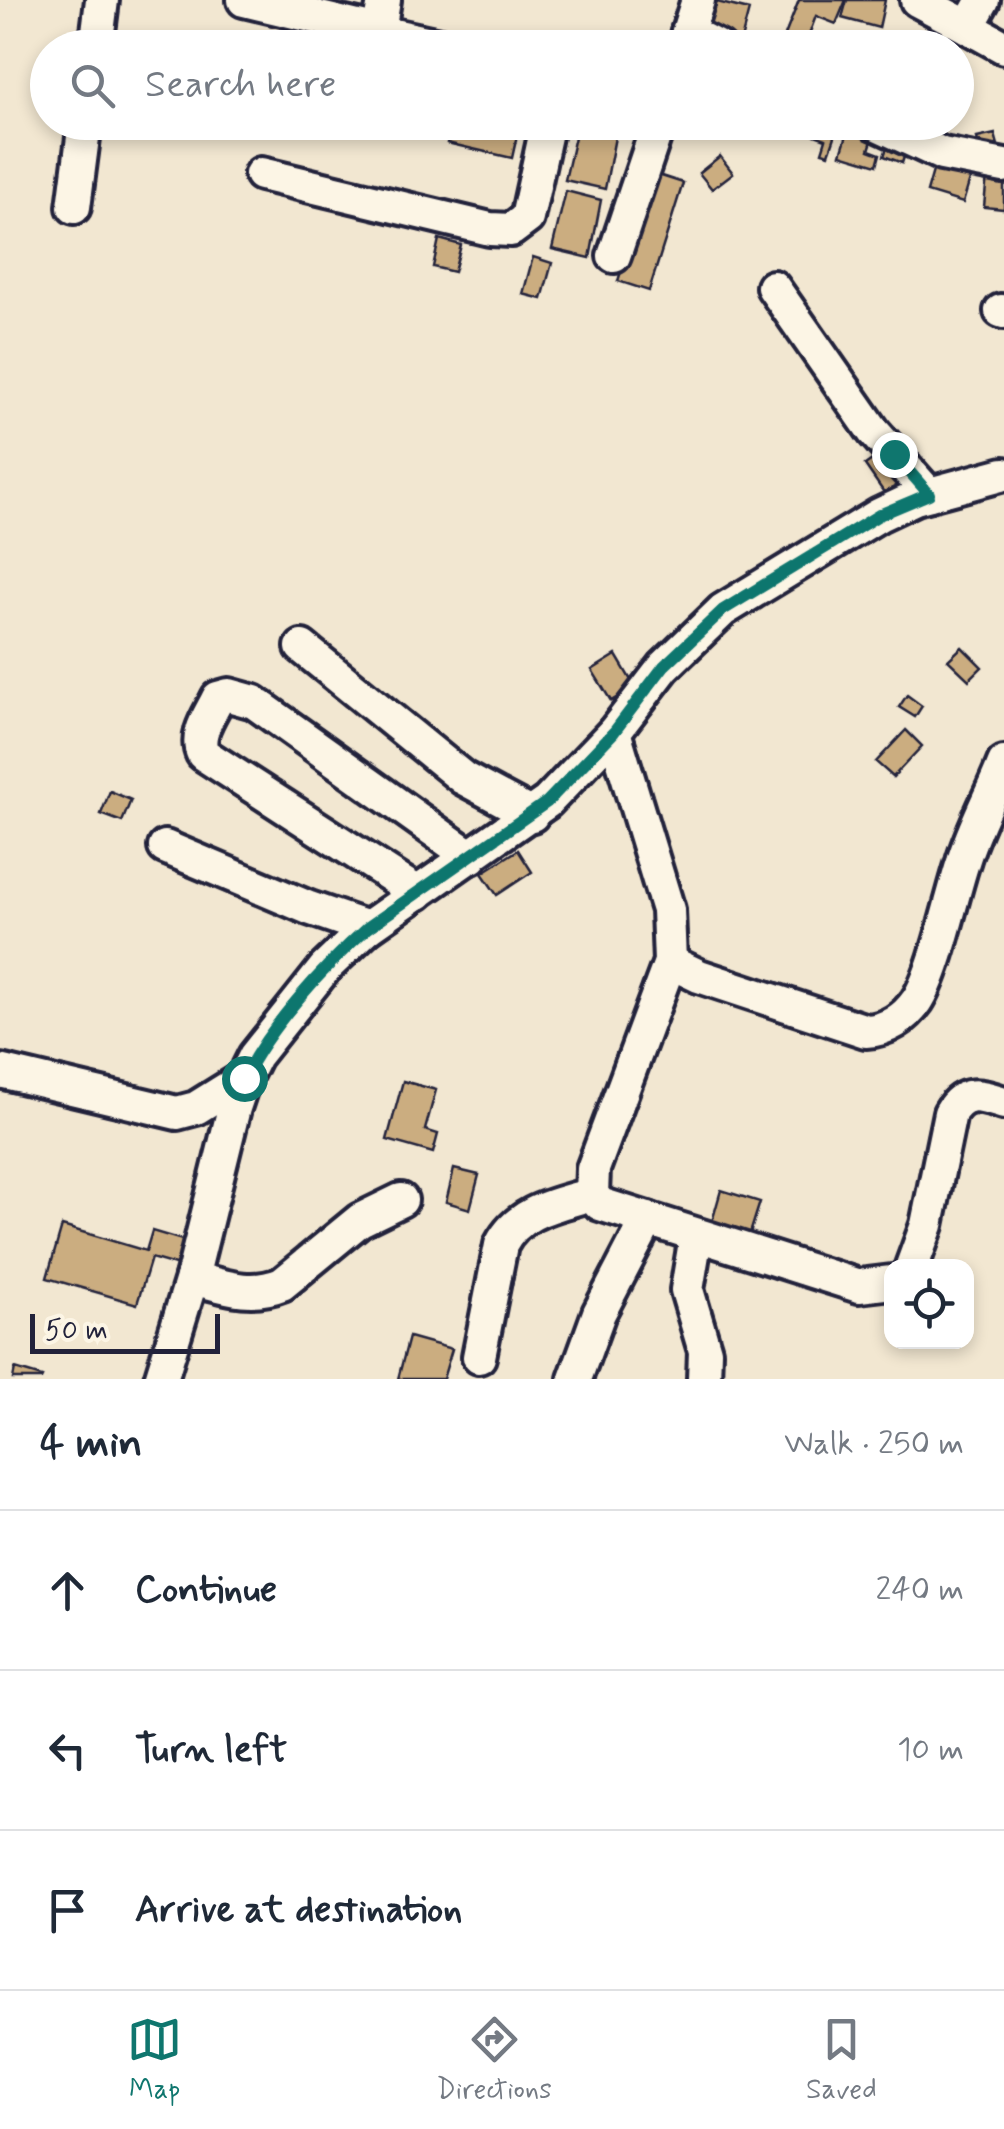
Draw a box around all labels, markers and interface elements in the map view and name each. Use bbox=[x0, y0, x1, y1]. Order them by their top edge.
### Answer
search box bbox=[30, 30, 974, 140]
icon: search bbox=[65, 58, 120, 113]
text: Search here bbox=[145, 61, 336, 110]
route end bbox=[872, 432, 918, 478]
route start bbox=[222, 1056, 268, 1102]
map controls bbox=[884, 1259, 974, 1349]
button: locate bbox=[884, 1259, 974, 1349]
scale bar bbox=[30, 1309, 220, 1354]
text: 50 m bbox=[45, 1313, 108, 1350]
text: 4 min bbox=[40, 1417, 142, 1472]
text: Walk · 250 m bbox=[784, 1423, 964, 1465]
icon: ahead bbox=[40, 1563, 95, 1618]
text: Continue bbox=[135, 1566, 277, 1615]
text: 240 m bbox=[876, 1569, 964, 1611]
icon: left bbox=[40, 1723, 95, 1778]
text: Turn left bbox=[135, 1726, 287, 1775]
text: 10 m bbox=[897, 1729, 964, 1771]
icon: arrive bbox=[40, 1883, 95, 1938]
text: Arrive at destination bbox=[135, 1886, 462, 1935]
tab: Map bbox=[127, 2012, 182, 2109]
tab: Directions bbox=[437, 2012, 552, 2109]
tab: Saved bbox=[806, 2012, 877, 2109]

